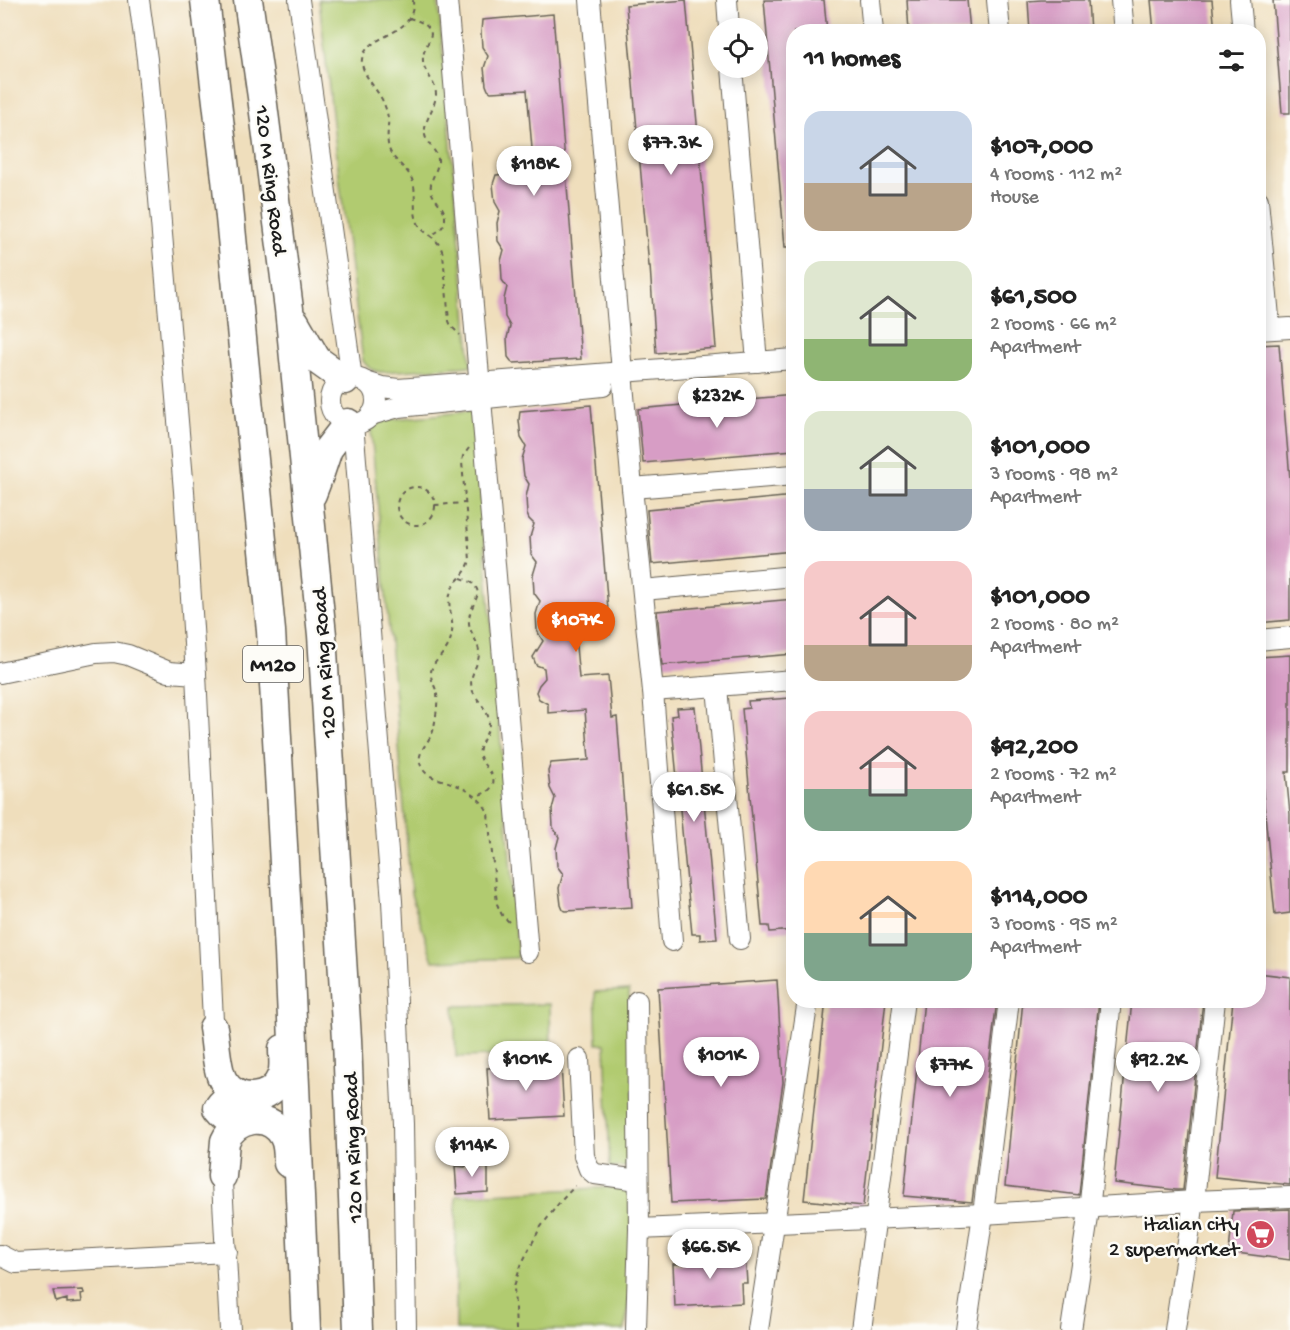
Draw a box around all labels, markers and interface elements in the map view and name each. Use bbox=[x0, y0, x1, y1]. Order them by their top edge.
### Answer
map controls bbox=[708, 18, 768, 78]
button: locate bbox=[708, 18, 768, 78]
icon: filters bbox=[1215, 44, 1248, 77]
text: 11 homes bbox=[804, 45, 900, 76]
street label: 120 M Ring Road bbox=[247, 103, 291, 259]
pin: $77.3K bbox=[622, 125, 720, 176]
text: $77.3K bbox=[642, 133, 700, 156]
text: $107,000 bbox=[990, 133, 1093, 164]
icon: home bbox=[852, 135, 924, 207]
pin: $118K bbox=[492, 146, 576, 197]
text: $118K bbox=[510, 154, 558, 177]
text: 4 rooms · 112 m² bbox=[990, 164, 1122, 187]
text: House bbox=[990, 187, 1039, 210]
text: $61,500 bbox=[990, 283, 1077, 314]
icon: home bbox=[852, 285, 924, 357]
text: 2 rooms · 66 m² bbox=[990, 314, 1117, 337]
text: Apartment bbox=[990, 337, 1080, 360]
pin: $232K bbox=[675, 378, 759, 429]
text: $232K bbox=[692, 386, 742, 409]
text: $101,000 bbox=[990, 433, 1090, 464]
icon: home bbox=[852, 435, 924, 507]
text: 3 rooms · 98 m² bbox=[990, 464, 1118, 487]
text: Apartment bbox=[990, 487, 1080, 510]
text: $101,000 bbox=[990, 583, 1090, 614]
street label: 120 M Ring Road bbox=[308, 585, 344, 740]
icon: home bbox=[852, 585, 924, 657]
pin: $107K bbox=[534, 602, 618, 653]
text: $107K bbox=[551, 610, 601, 633]
text: 2 rooms · 80 m² bbox=[990, 614, 1119, 637]
text: Apartment bbox=[990, 637, 1080, 660]
road number: M120 bbox=[243, 646, 303, 682]
text: $92,200 bbox=[990, 733, 1078, 764]
icon: home bbox=[852, 735, 924, 807]
text: 2 rooms · 72 m² bbox=[990, 764, 1117, 787]
pin: $61.5K bbox=[645, 772, 743, 823]
text: $61.5K bbox=[666, 780, 722, 803]
text: Apartment bbox=[990, 787, 1080, 810]
text: $114,000 bbox=[990, 883, 1087, 914]
icon: home bbox=[852, 885, 924, 957]
text: 3 rooms · 95 m² bbox=[990, 914, 1118, 937]
text: Apartment bbox=[990, 937, 1080, 960]
pin: $101K bbox=[679, 1037, 763, 1088]
pin: $101K bbox=[484, 1041, 568, 1092]
pin: $92.2K bbox=[1109, 1042, 1207, 1093]
text: $101K bbox=[697, 1045, 745, 1068]
pin: $77K bbox=[914, 1047, 986, 1098]
text: $101K bbox=[502, 1049, 550, 1072]
text: $92.2K bbox=[1130, 1050, 1186, 1073]
text: $77K bbox=[930, 1055, 970, 1078]
street label: 120 M Ring Road bbox=[339, 1070, 371, 1224]
pin: $114K bbox=[430, 1127, 514, 1178]
text: $114K bbox=[449, 1135, 495, 1158]
place label: italian city 2 supermarket bbox=[1109, 1213, 1241, 1264]
supermarket icon: italian city 2 supermarket bbox=[1244, 1219, 1276, 1251]
pin: $66.5K bbox=[661, 1229, 759, 1280]
text: $66.5K bbox=[681, 1237, 739, 1260]

